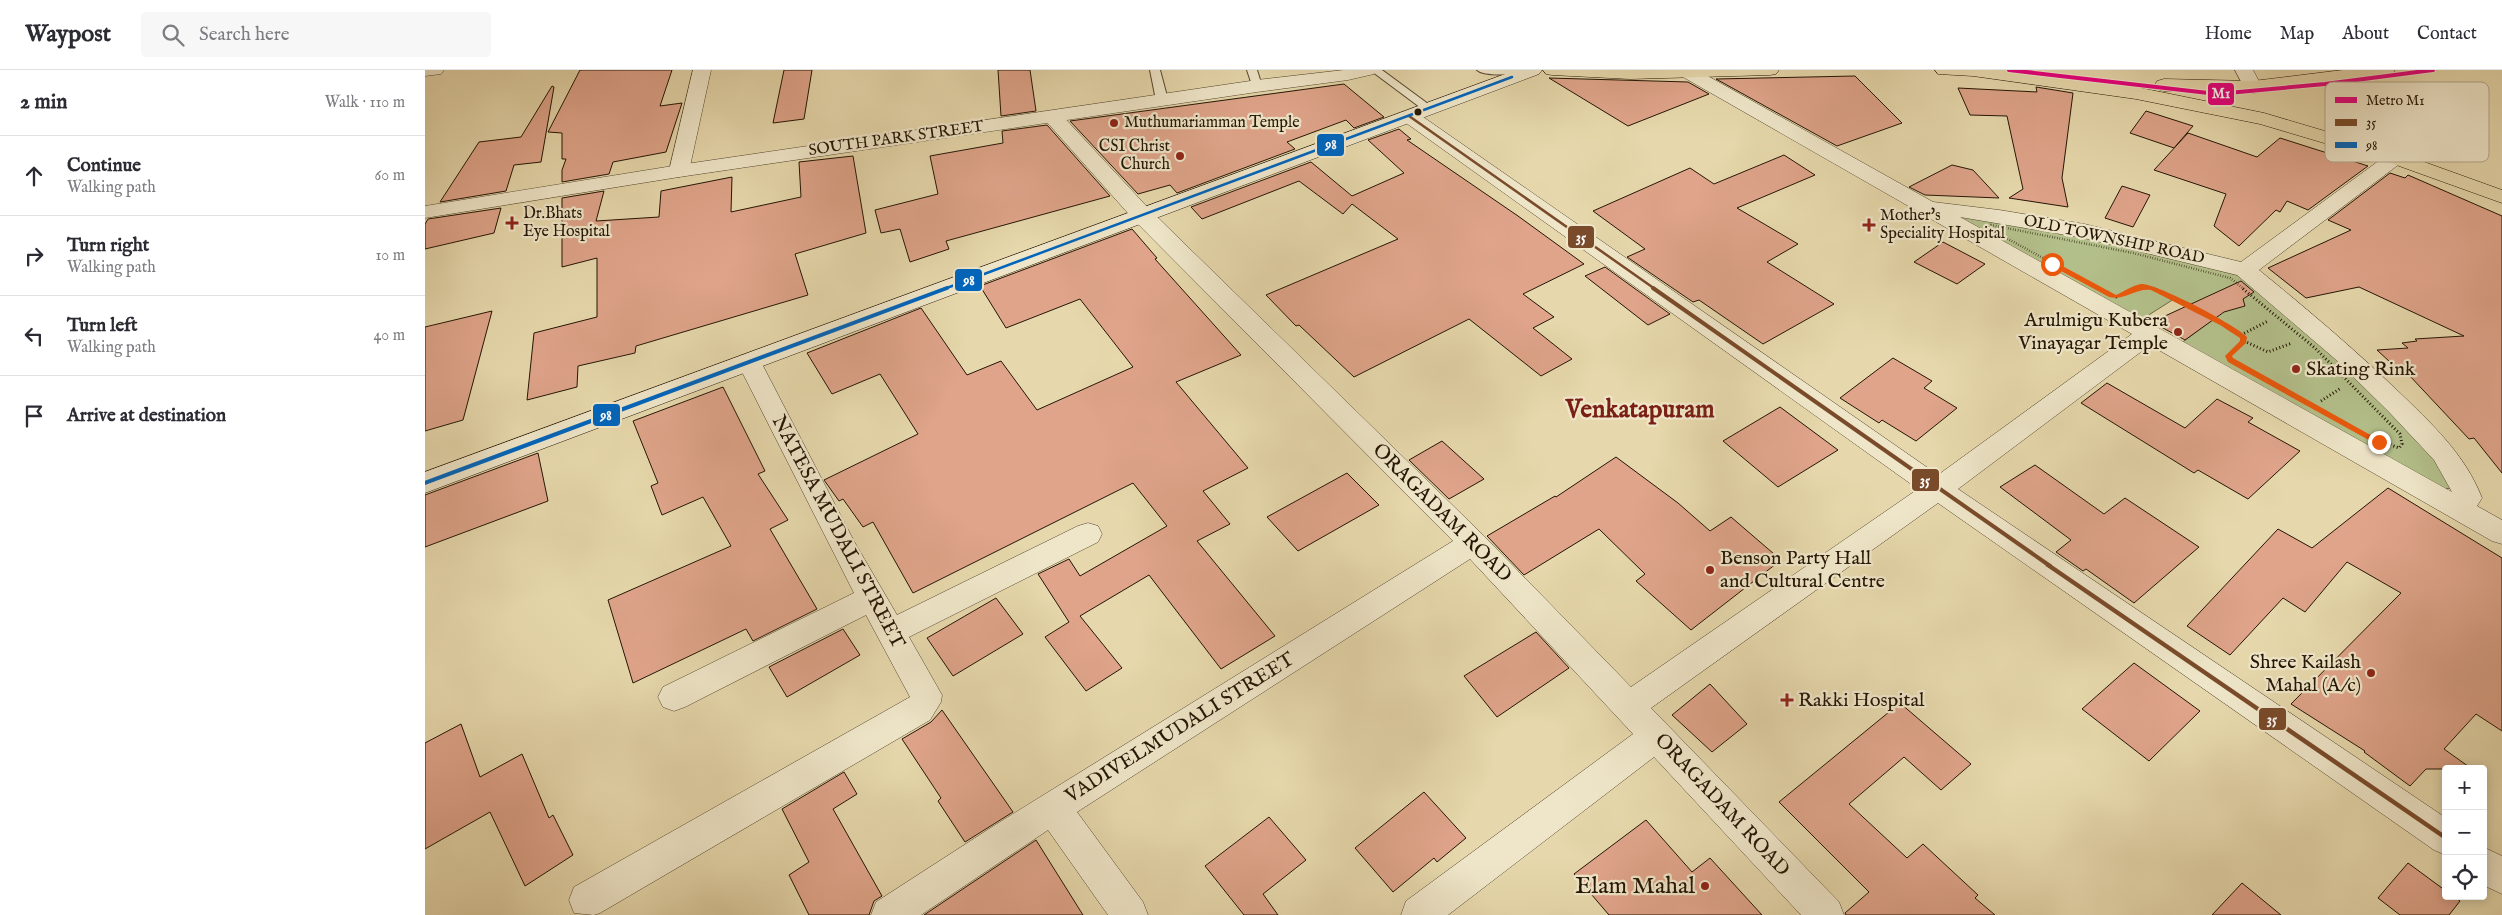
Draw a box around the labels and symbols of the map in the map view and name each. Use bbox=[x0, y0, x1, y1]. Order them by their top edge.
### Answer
line badge: M1 bbox=[2207, 82, 2235, 106]
legend bbox=[2325, 82, 2489, 162]
text: M1 bbox=[2212, 85, 2230, 103]
text: Metro M1 bbox=[2366, 92, 2424, 110]
unlabelled marker bbox=[1413, 107, 1423, 117]
place label: Muthumariamman Temple bbox=[1124, 113, 1300, 133]
text: 35 bbox=[2366, 114, 2376, 132]
street label: SOUTH PARK STREET bbox=[807, 117, 985, 161]
marker: Muthumariamman Temple bbox=[1108, 117, 1120, 129]
line badge: 98 bbox=[1316, 133, 1345, 157]
text: 98 bbox=[1324, 136, 1337, 154]
place label: CSI Christ Church bbox=[1099, 137, 1171, 175]
text: 98 bbox=[2365, 137, 2378, 155]
marker: CSI Christ Church bbox=[1174, 150, 1186, 162]
place label: Dr.Bhats Eye Hospital bbox=[523, 204, 610, 242]
place label: Mother's Speciality Hospital bbox=[1880, 206, 2006, 244]
street label: OLD TOWNSHIP ROAD bbox=[2022, 211, 2206, 269]
marker: Dr.Bhats Eye Hospital bbox=[505, 216, 519, 230]
marker: Mother's Speciality Hospital bbox=[1862, 218, 1876, 232]
line badge: 35 bbox=[1567, 225, 1595, 249]
text: 35 bbox=[1576, 229, 1586, 247]
route start bbox=[2041, 253, 2064, 276]
line badge: 98 bbox=[954, 268, 983, 292]
text: 98 bbox=[962, 272, 975, 290]
place label: Arulmigu Kubera Vinayagar Temple bbox=[2017, 308, 2168, 356]
marker: Arulmigu Kubera Vinayagar Temple bbox=[2172, 326, 2184, 338]
place label: Skating Rink bbox=[2306, 357, 2416, 382]
marker: Skating Rink bbox=[2290, 363, 2302, 375]
district label: Venkatapuram bbox=[1564, 394, 1715, 426]
line badge: 98 bbox=[592, 403, 621, 427]
text: 98 bbox=[599, 407, 612, 425]
street label: NATESA MUDALI STREET bbox=[766, 411, 910, 653]
route end bbox=[2368, 431, 2391, 454]
street label: ORAGADAM ROAD bbox=[1367, 438, 1517, 588]
line badge: 35 bbox=[1911, 468, 1940, 492]
text: 35 bbox=[1920, 472, 1930, 490]
place label: Benson Party Hall and Cultural Centre bbox=[1720, 546, 1885, 594]
marker: Benson Party Hall and Cultural Centre bbox=[1704, 564, 1716, 576]
street label: VADIVELMUDALI STREET bbox=[1060, 647, 1300, 809]
place label: Shree Kailash Mahal (A/c) bbox=[2250, 650, 2361, 698]
marker: Shree Kailash Mahal (A/c) bbox=[2365, 667, 2377, 679]
place label: Rakki Hospital bbox=[1798, 688, 1925, 713]
marker: Rakki Hospital bbox=[1780, 693, 1794, 707]
line badge: 35 bbox=[2258, 707, 2287, 731]
text: 35 bbox=[2267, 711, 2277, 729]
street label: ORAGADAM ROAD bbox=[1649, 728, 1795, 882]
place label: Elam Mahal bbox=[1575, 871, 1695, 902]
marker: Elam Mahal bbox=[1699, 880, 1711, 892]

